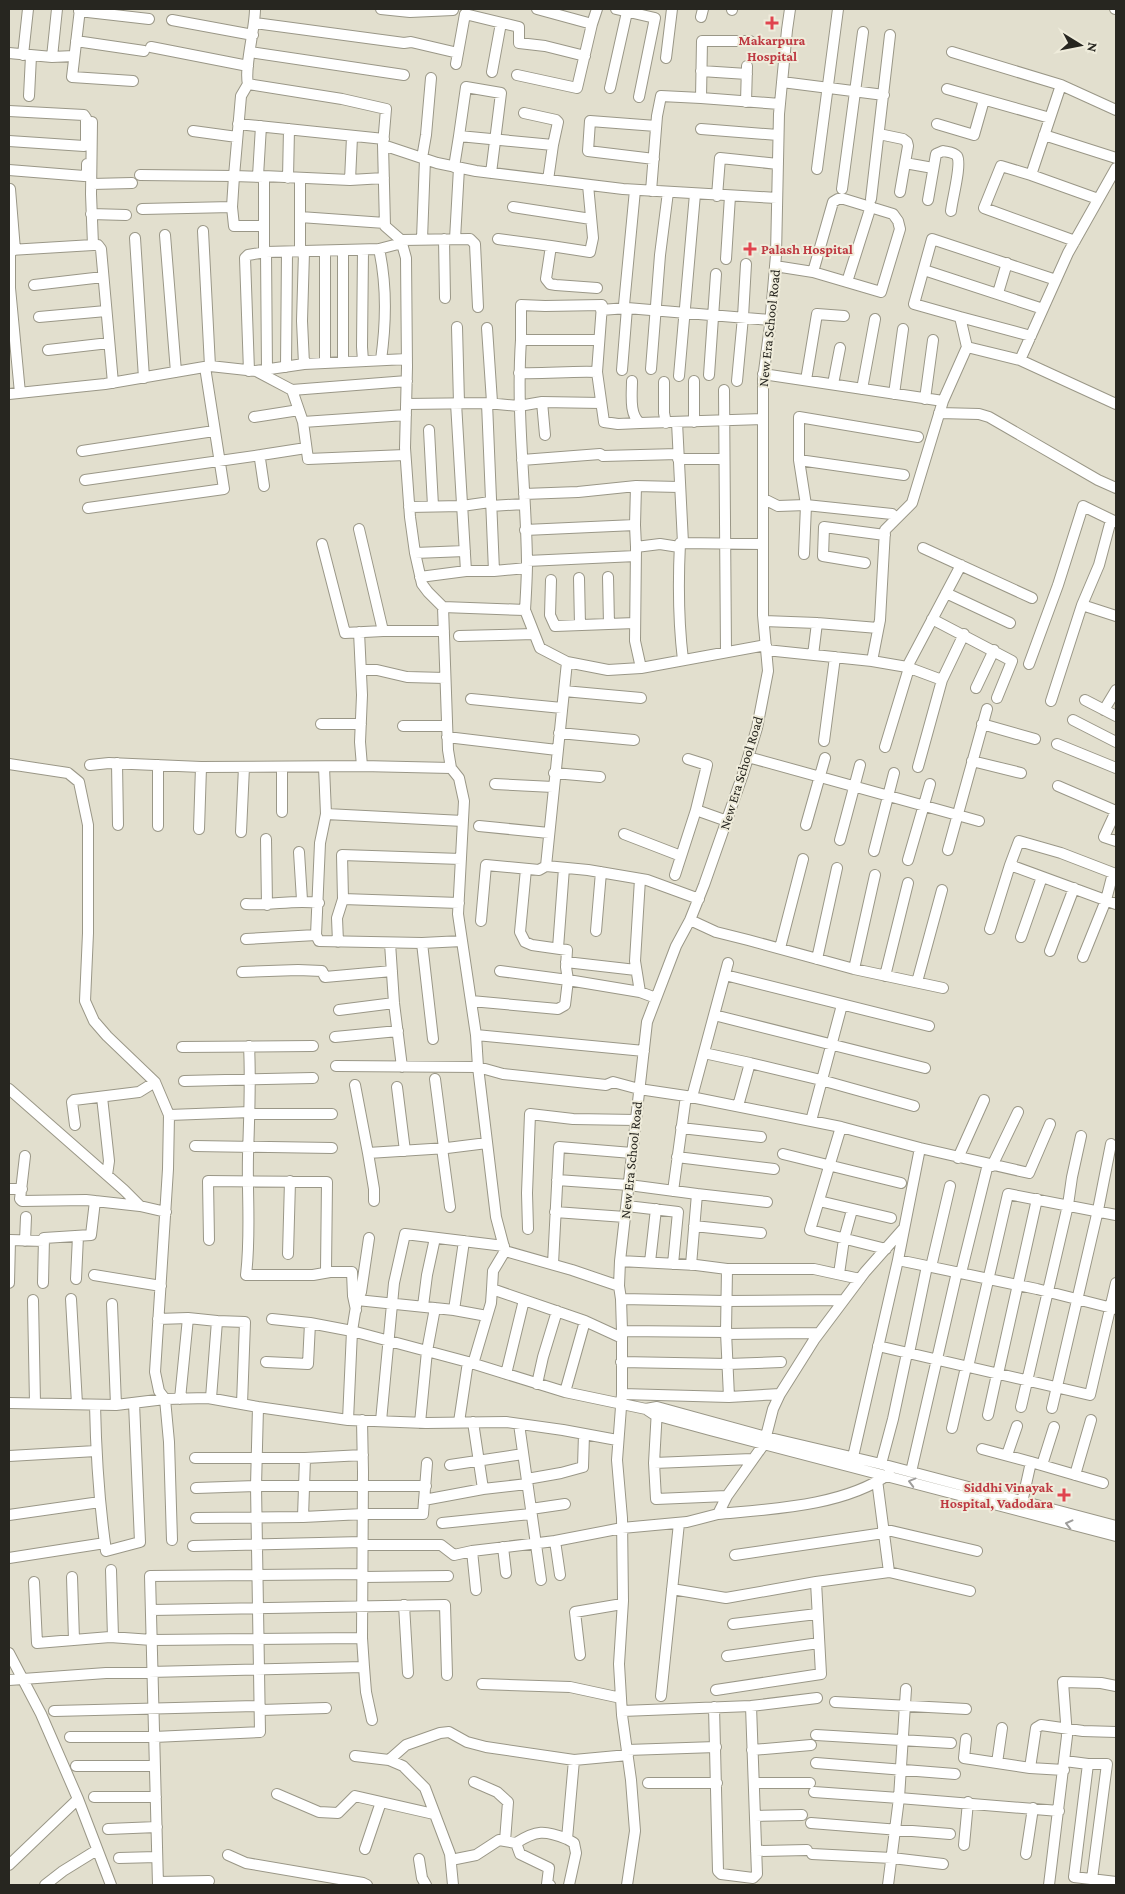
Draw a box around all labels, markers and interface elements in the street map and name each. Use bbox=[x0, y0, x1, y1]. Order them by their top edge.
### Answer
marker: Makarpura Hospital bbox=[765, 16, 779, 30]
north arrow bbox=[1055, 20, 1105, 70]
place label: Makarpura Hospital bbox=[739, 32, 806, 64]
text: N bbox=[1084, 41, 1102, 54]
place label: Palash Hospital bbox=[761, 241, 853, 257]
marker: Palash Hospital bbox=[743, 242, 757, 256]
street label: New Era School Road bbox=[755, 268, 783, 387]
street label: New Era School Road bbox=[716, 714, 766, 832]
street label: New Era School Road bbox=[617, 1100, 645, 1219]
one-way arrow bbox=[908, 1477, 917, 1488]
place label: Siddhi Vinayak Hospital, Vadodara bbox=[940, 1479, 1053, 1512]
marker: Siddhi Vinayak Hospital, Vadodara bbox=[1057, 1488, 1071, 1502]
one-way arrow bbox=[1065, 1520, 1073, 1530]

